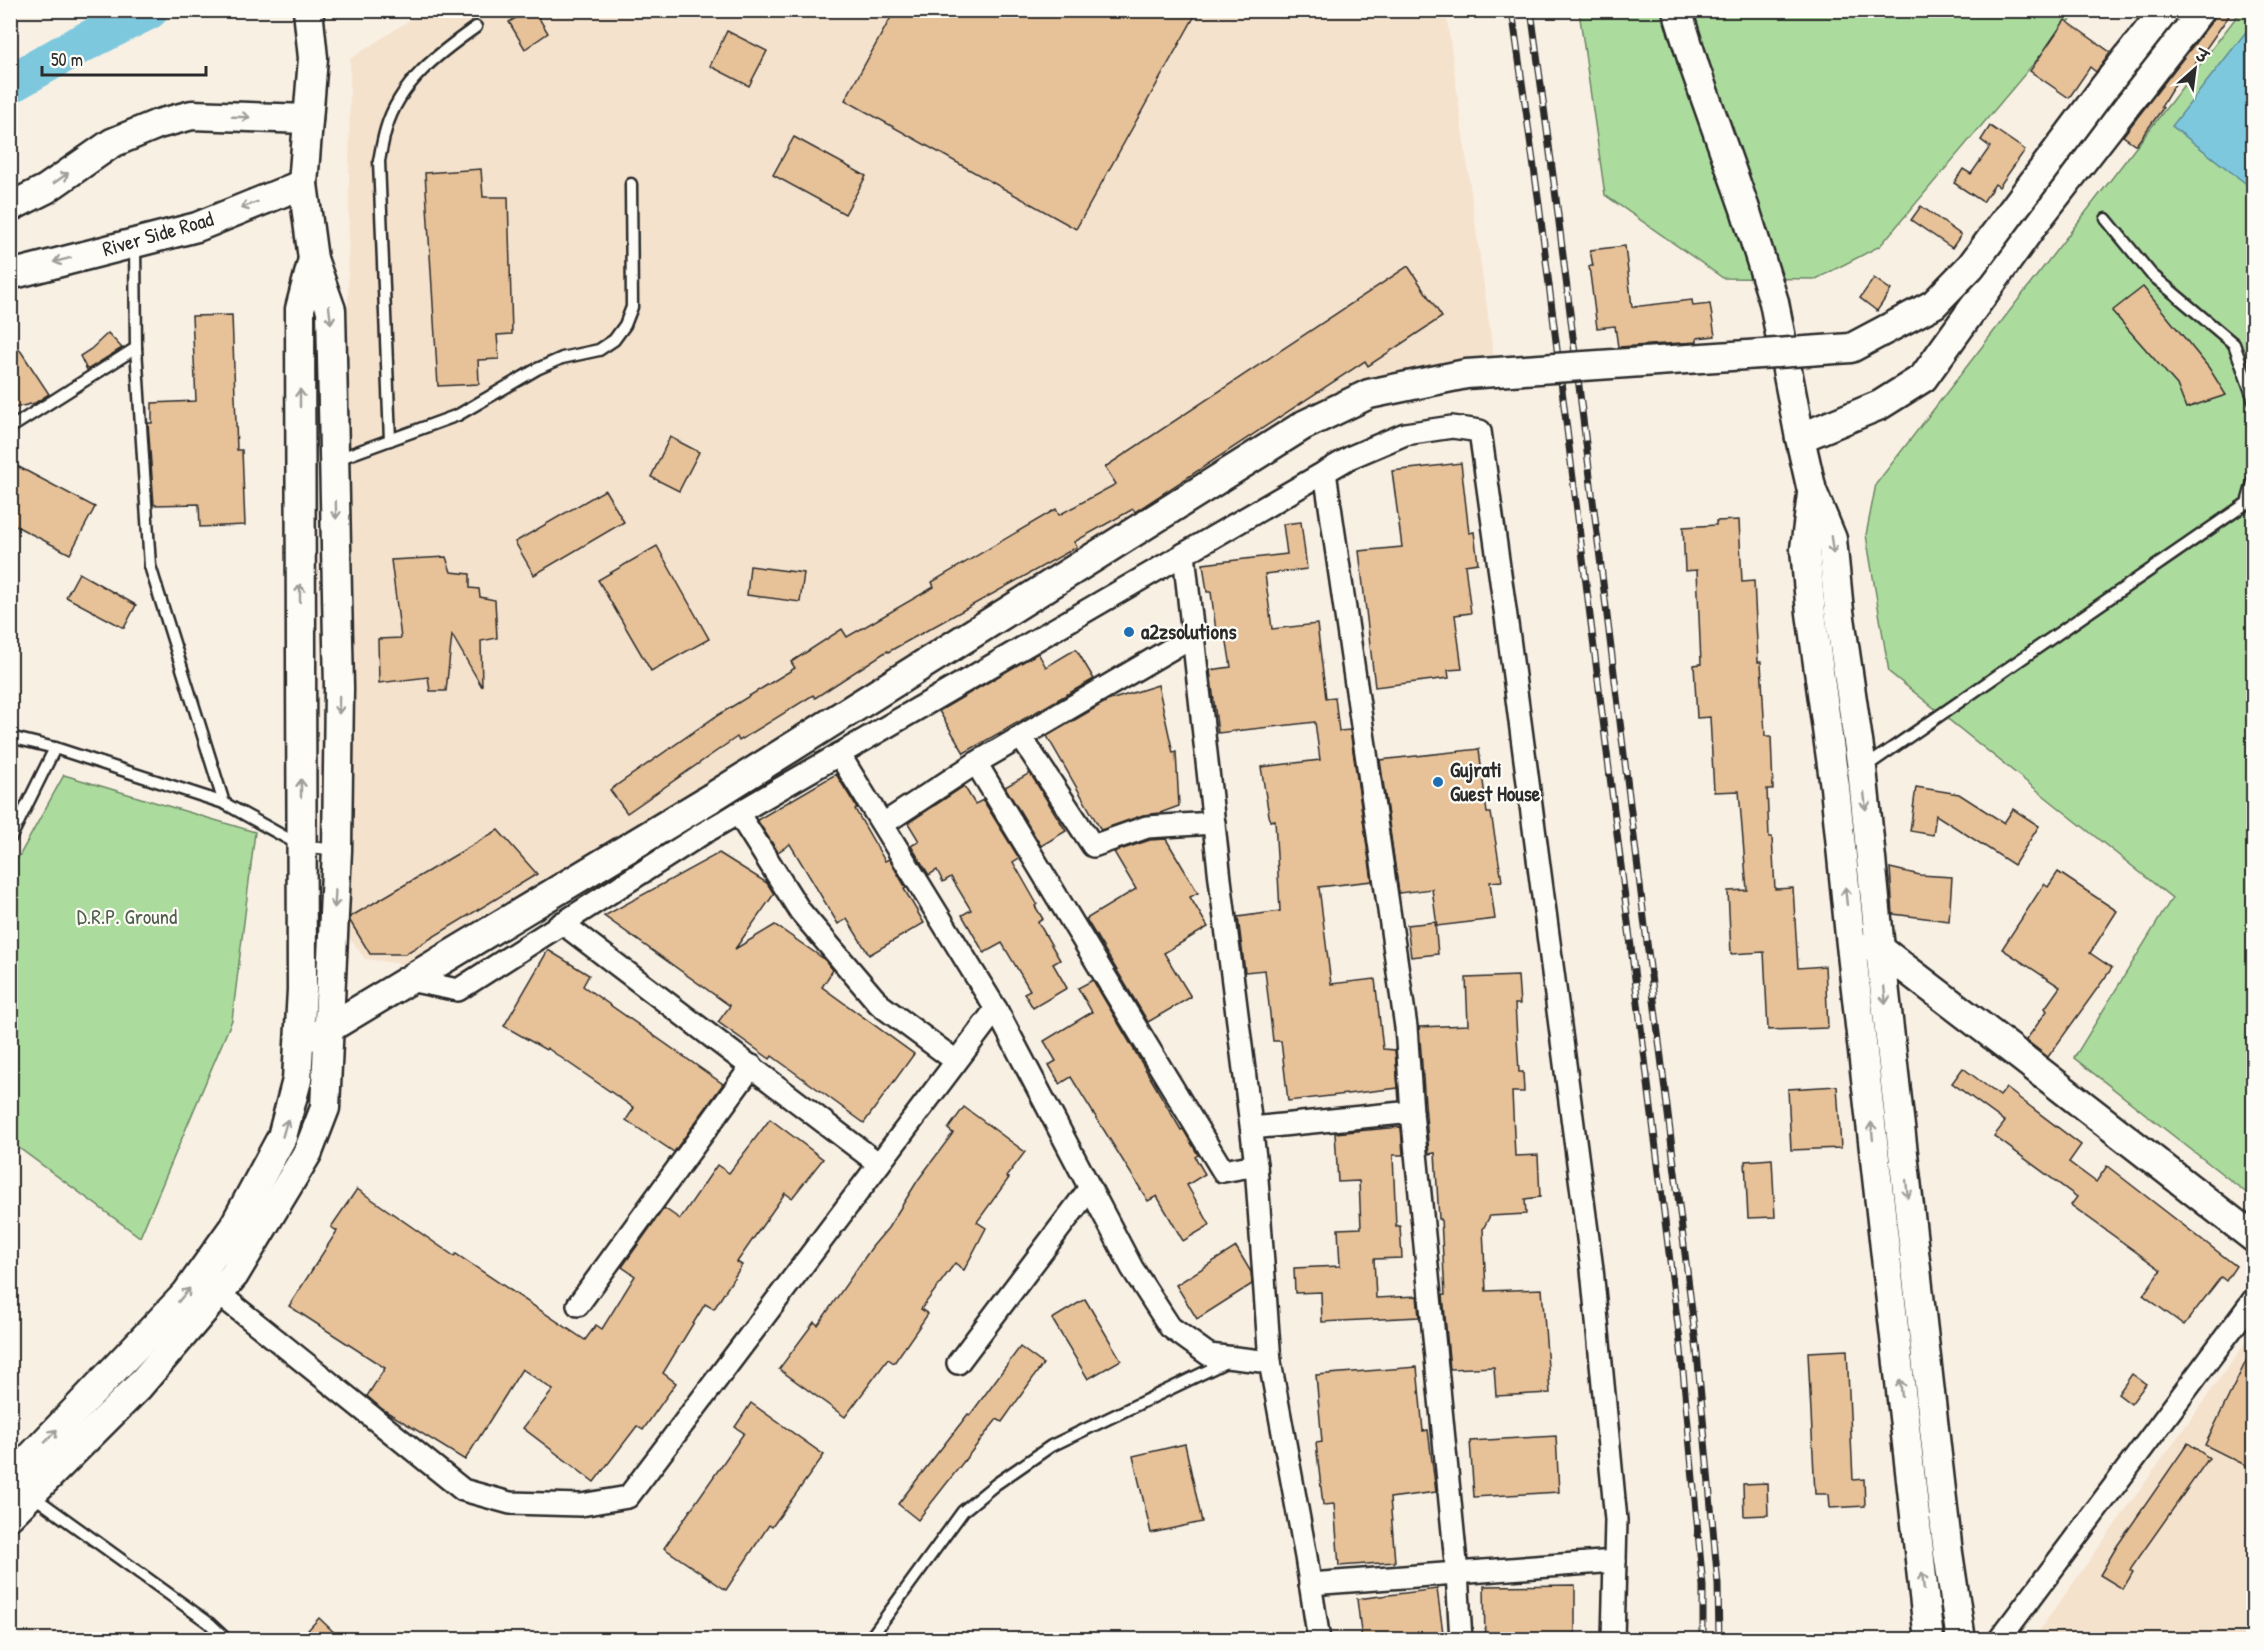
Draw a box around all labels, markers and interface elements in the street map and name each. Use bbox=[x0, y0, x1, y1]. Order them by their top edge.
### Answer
scale bar bbox=[42, 39, 206, 77]
north arrow bbox=[2165, 39, 2225, 99]
text: उ bbox=[2190, 43, 2213, 69]
text: 50 m bbox=[51, 47, 83, 72]
one-way arrow bbox=[230, 111, 250, 123]
one-way arrow bbox=[53, 172, 69, 184]
one-way arrow bbox=[240, 200, 258, 211]
street label: River Side Road bbox=[99, 204, 217, 263]
one-way arrow bbox=[53, 255, 72, 267]
one-way arrow bbox=[325, 305, 336, 324]
one-way arrow bbox=[294, 388, 306, 408]
one-way arrow bbox=[330, 499, 341, 519]
one-way arrow bbox=[1827, 535, 1838, 555]
one-way arrow bbox=[294, 583, 306, 603]
place label: a2zsolutions bbox=[1141, 617, 1237, 646]
marker: a2zsolutions bbox=[1122, 625, 1136, 639]
one-way arrow bbox=[333, 694, 345, 714]
place label: Gujrati Guest House bbox=[1450, 755, 1541, 808]
marker: Gujrati Guest House bbox=[1431, 775, 1445, 789]
one-way arrow bbox=[295, 778, 307, 798]
one-way arrow bbox=[1860, 791, 1871, 811]
one-way arrow bbox=[1840, 886, 1851, 906]
one-way arrow bbox=[329, 889, 340, 909]
park label: D.R.P. Ground bbox=[77, 902, 177, 931]
one-way arrow bbox=[1880, 985, 1891, 1005]
one-way arrow bbox=[279, 1119, 291, 1138]
one-way arrow bbox=[1866, 1122, 1877, 1142]
one-way arrow bbox=[1902, 1178, 1913, 1198]
one-way arrow bbox=[178, 1287, 191, 1303]
one-way arrow bbox=[1895, 1378, 1906, 1398]
one-way arrow bbox=[44, 1429, 58, 1444]
one-way arrow bbox=[1917, 1572, 1928, 1592]

